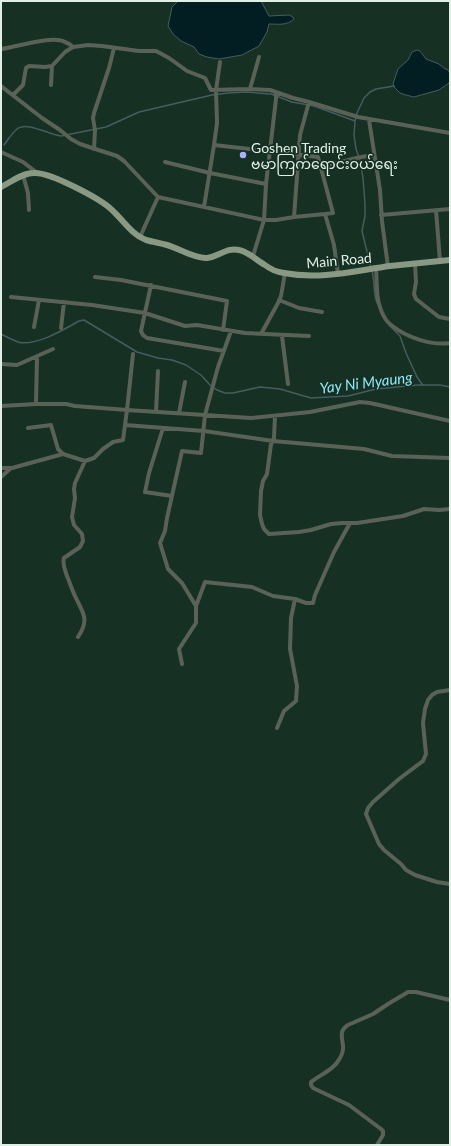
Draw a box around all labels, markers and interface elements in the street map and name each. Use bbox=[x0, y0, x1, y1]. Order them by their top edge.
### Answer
place label: Goshen Trading ဗမာကြက်ရောင်းဝယ်ရေး bbox=[251, 139, 398, 176]
marker: Goshen Trading ဗမာကြက်ရောင်းဝယ်ရေး bbox=[238, 150, 248, 160]
street label: Main Road bbox=[306, 249, 372, 271]
water label: Yay Ni Myaung bbox=[319, 367, 414, 397]

